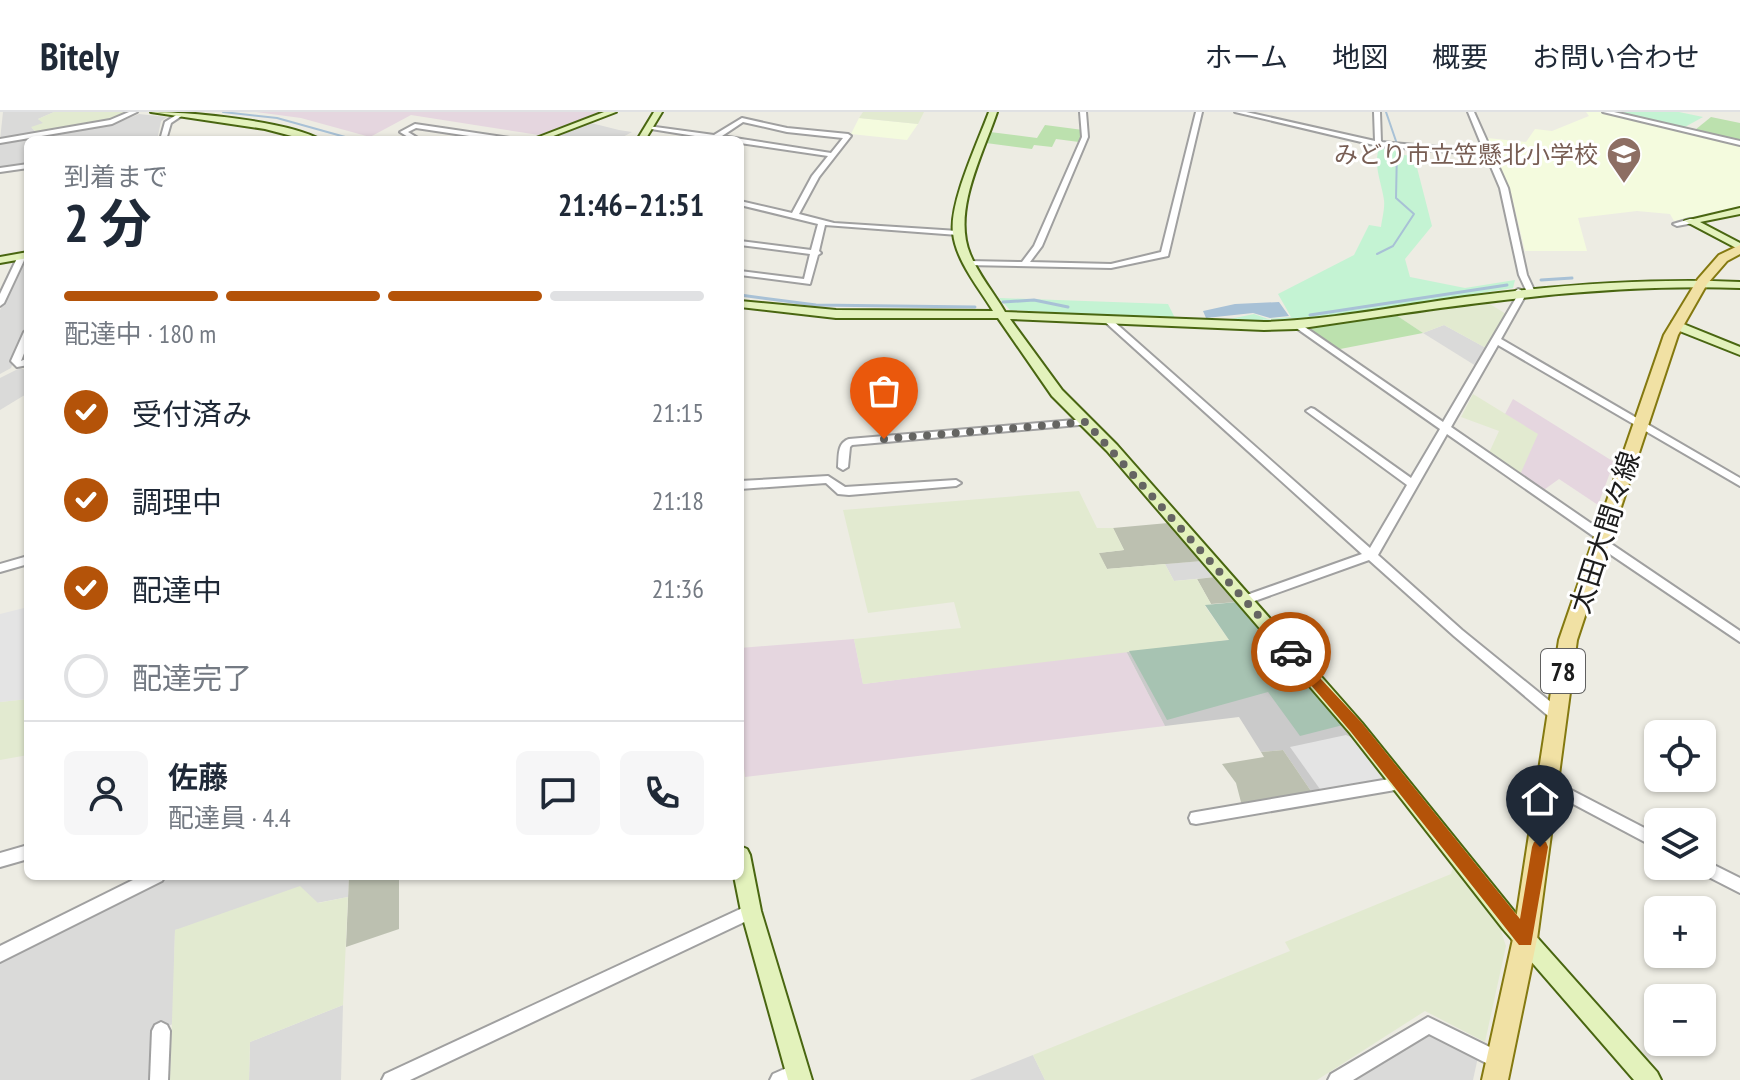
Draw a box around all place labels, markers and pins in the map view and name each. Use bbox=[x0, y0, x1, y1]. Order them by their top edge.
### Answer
school or university icon: みどり市立笠懸北小学校 bbox=[1605, 135, 1643, 185]
place label: みどり市立笠懸北小学校 bbox=[1334, 139, 1598, 170]
pin bbox=[850, 357, 918, 439]
pin bbox=[1506, 765, 1574, 847]

